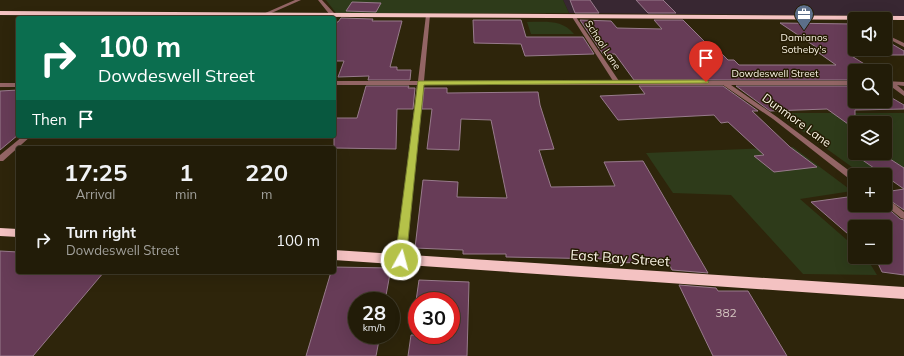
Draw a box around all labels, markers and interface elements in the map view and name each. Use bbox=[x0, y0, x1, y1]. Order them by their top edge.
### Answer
office icon: Damianos Sotheby's bbox=[793, 3, 815, 31]
map controls bbox=[848, 12, 892, 264]
button: sound bbox=[848, 12, 892, 56]
street label: School Lane bbox=[582, 18, 624, 72]
text: 100 m bbox=[98, 29, 181, 64]
place label: Damianos Sotheby's bbox=[780, 31, 828, 56]
icon: right bbox=[32, 32, 84, 84]
pin bbox=[689, 41, 723, 82]
icon: arrive bbox=[695, 47, 717, 69]
text: Dowdeswell Street bbox=[98, 64, 255, 87]
button: search bbox=[848, 64, 892, 108]
street label: Dowdeswell Street bbox=[731, 67, 819, 80]
street label: Dunmore Lane bbox=[760, 90, 834, 150]
icon: arrive bbox=[75, 108, 97, 130]
text: Then bbox=[32, 110, 67, 129]
button: layers bbox=[848, 116, 892, 160]
text: 17:25 bbox=[64, 157, 127, 187]
text: 1 bbox=[179, 157, 193, 187]
text: 220 bbox=[245, 157, 288, 187]
button: + bbox=[848, 168, 892, 212]
text: Arrival bbox=[76, 186, 115, 202]
text: min bbox=[175, 186, 197, 202]
text: m bbox=[261, 186, 272, 202]
button: − bbox=[848, 220, 892, 264]
text: Turn right bbox=[66, 223, 136, 242]
icon: right bbox=[32, 229, 54, 251]
text: 100 m bbox=[276, 231, 320, 250]
position arrow bbox=[380, 239, 422, 281]
text: Dowdeswell Street bbox=[66, 242, 179, 258]
street label: East Bay Street bbox=[570, 246, 670, 270]
speed limit sign: 30 bbox=[408, 292, 460, 344]
text: 28 bbox=[362, 300, 386, 325]
house number: 382 bbox=[715, 305, 737, 320]
text: km/h bbox=[363, 321, 385, 334]

